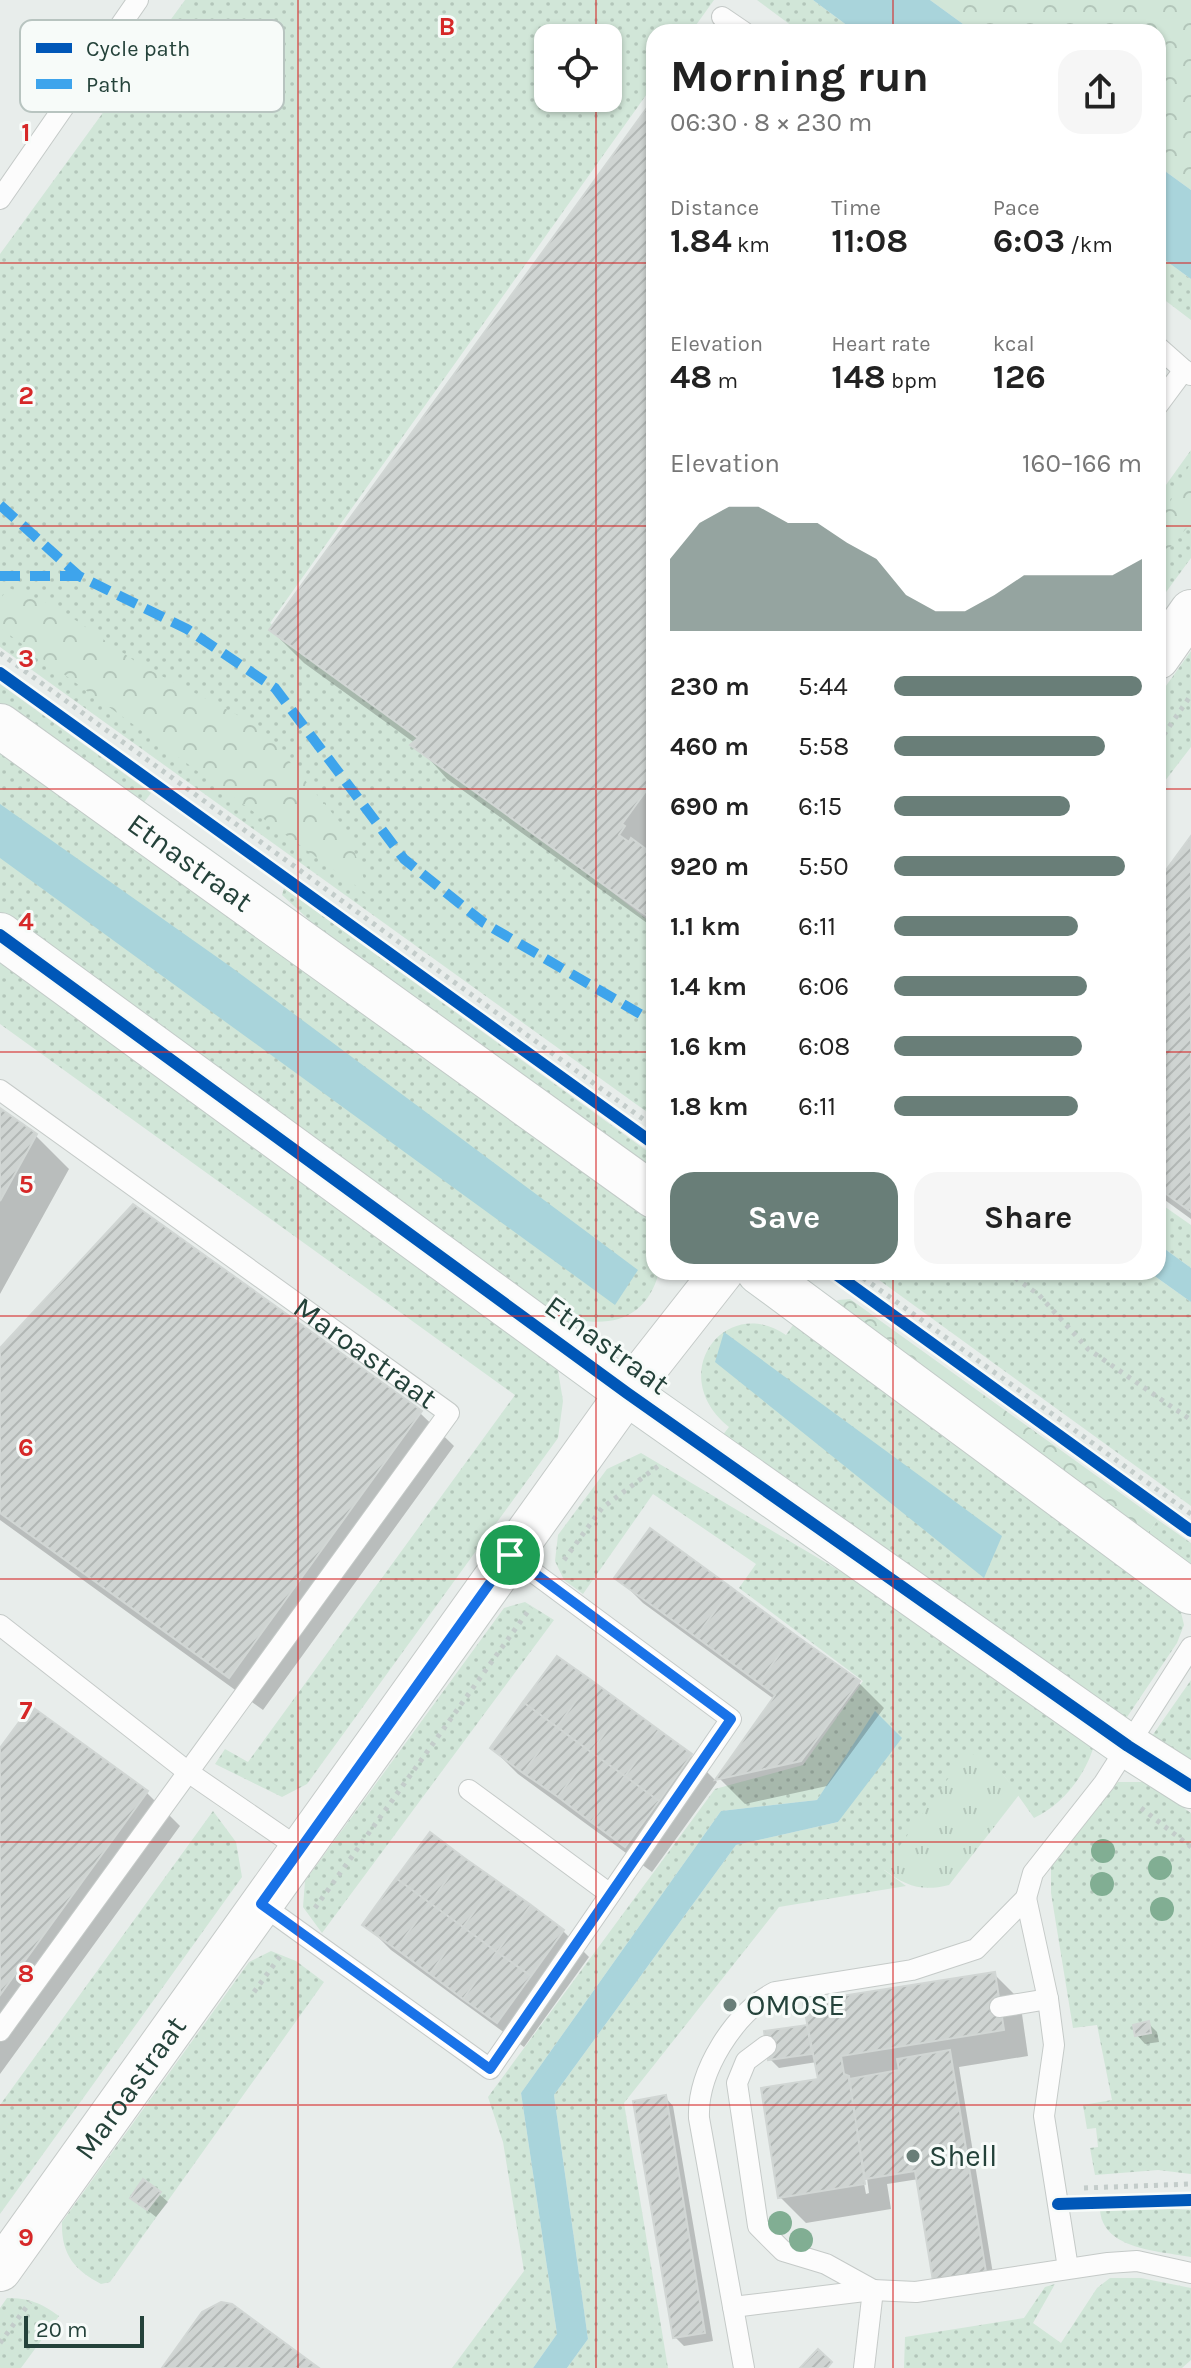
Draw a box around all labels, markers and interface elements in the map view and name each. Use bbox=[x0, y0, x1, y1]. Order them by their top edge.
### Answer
text: B bbox=[439, 11, 455, 42]
legend bbox=[20, 20, 284, 112]
map controls bbox=[534, 24, 622, 112]
button: locate bbox=[534, 24, 622, 112]
text: Cycle path bbox=[86, 36, 190, 62]
button: share bbox=[1058, 50, 1142, 134]
text: Morning run bbox=[670, 51, 929, 102]
text: Path bbox=[86, 72, 132, 98]
text: 06:30 · 8 × 230 m bbox=[670, 107, 872, 138]
text: 1 bbox=[21, 117, 31, 148]
text: Distance bbox=[670, 195, 759, 221]
text: Time bbox=[831, 195, 881, 221]
text: Pace bbox=[993, 195, 1040, 221]
text: 1.84 bbox=[670, 221, 732, 261]
text: 11:08 bbox=[831, 221, 908, 261]
text: 6:03 bbox=[993, 221, 1065, 261]
text: km bbox=[732, 232, 770, 258]
text: /km bbox=[1065, 232, 1113, 258]
text: Elevation bbox=[670, 331, 763, 357]
text: Heart rate bbox=[831, 331, 931, 357]
text: kcal bbox=[993, 331, 1035, 357]
text: 48 bbox=[670, 357, 712, 397]
text: 148 bbox=[831, 357, 886, 397]
text: 126 bbox=[993, 357, 1046, 397]
text: m bbox=[712, 368, 738, 394]
text: bpm bbox=[886, 368, 937, 394]
text: 2 bbox=[18, 380, 34, 411]
text: Elevation bbox=[670, 448, 780, 479]
text: 160–166 m bbox=[1022, 448, 1142, 479]
text: 3 bbox=[18, 643, 34, 674]
text: 230 m bbox=[670, 671, 750, 702]
text: 5:44 bbox=[798, 671, 848, 702]
text: 460 m bbox=[670, 731, 749, 762]
text: 5:58 bbox=[798, 731, 849, 762]
text: 690 m bbox=[670, 791, 749, 822]
text: 6:15 bbox=[798, 791, 842, 822]
street label: Etnastraat bbox=[121, 806, 259, 919]
text: 920 m bbox=[670, 851, 749, 882]
text: 5:50 bbox=[798, 851, 849, 882]
text: 4 bbox=[18, 906, 34, 937]
text: 1.1 km bbox=[670, 911, 741, 942]
text: 6:11 bbox=[798, 911, 836, 942]
text: 1.4 km bbox=[670, 971, 747, 1002]
text: 6:06 bbox=[798, 971, 849, 1002]
text: 1.6 km bbox=[670, 1031, 747, 1062]
text: 6:08 bbox=[798, 1031, 850, 1062]
text: 1.8 km bbox=[670, 1091, 748, 1122]
text: 6:11 bbox=[798, 1091, 836, 1122]
text: 5 bbox=[18, 1169, 34, 1200]
button: Save bbox=[670, 1172, 898, 1264]
button: Share bbox=[914, 1172, 1142, 1264]
street label: Etnastraat bbox=[538, 1288, 676, 1402]
street label: Maroastraat bbox=[287, 1289, 444, 1416]
text: 6 bbox=[18, 1432, 34, 1463]
pin bbox=[476, 1521, 544, 1589]
icon: arrive bbox=[488, 1533, 532, 1577]
text: 7 bbox=[20, 1695, 33, 1726]
text: 8 bbox=[18, 1958, 34, 1989]
place label: OMOSE bbox=[746, 1987, 845, 2023]
marker: OMOSE bbox=[721, 1996, 739, 2014]
street label: Maroastraat bbox=[67, 2009, 194, 2167]
place label: Shell bbox=[929, 2138, 997, 2174]
marker: Shell bbox=[904, 2147, 922, 2165]
text: 9 bbox=[18, 2222, 34, 2253]
scale bar bbox=[24, 2312, 144, 2348]
text: 20 m bbox=[36, 2317, 88, 2343]

